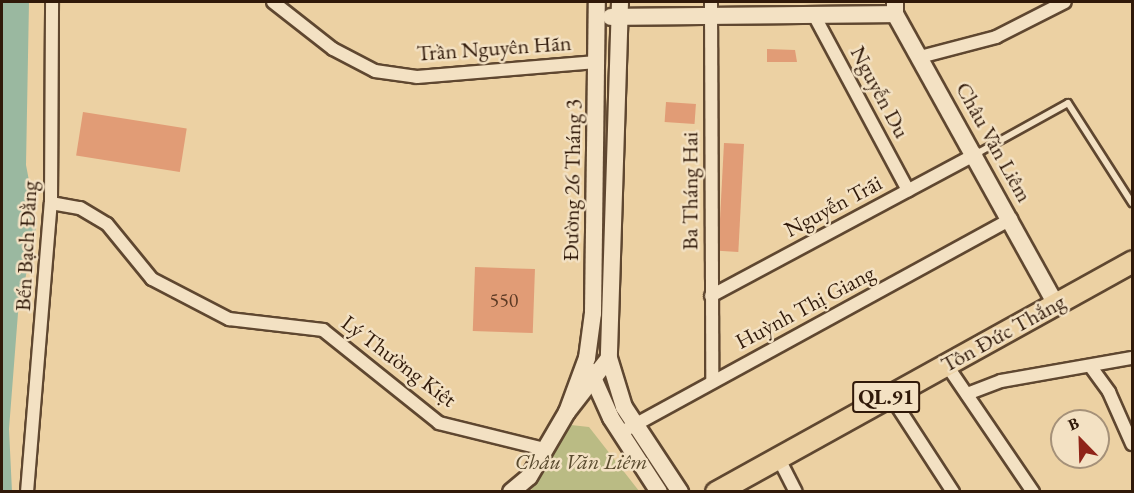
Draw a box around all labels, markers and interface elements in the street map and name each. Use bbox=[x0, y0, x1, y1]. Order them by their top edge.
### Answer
street label: Trần Nguyên Hãn bbox=[416, 29, 572, 67]
street label: Nguyễn Du bbox=[845, 41, 915, 143]
street label: Châu Văn Liêm bbox=[950, 77, 1038, 207]
street label: Đường 26 Tháng 3 bbox=[557, 99, 587, 261]
street label: Ba Tháng Hai bbox=[677, 132, 703, 250]
street label: Nguyễn Trãi bbox=[780, 169, 886, 243]
street label: Bến Bạch Đằng bbox=[9, 180, 43, 312]
street label: Huỳnh Thị Giang bbox=[731, 259, 879, 355]
house number: 550 bbox=[490, 288, 518, 312]
street label: Tôn Đức Thắng bbox=[936, 288, 1070, 378]
street label: Lý Thường Kiệt bbox=[336, 309, 462, 413]
road number: QL.91 bbox=[852, 379, 920, 415]
north arrow bbox=[1050, 409, 1110, 469]
text: B bbox=[1065, 412, 1082, 435]
park label: Châu Văn Liêm bbox=[515, 449, 647, 475]

